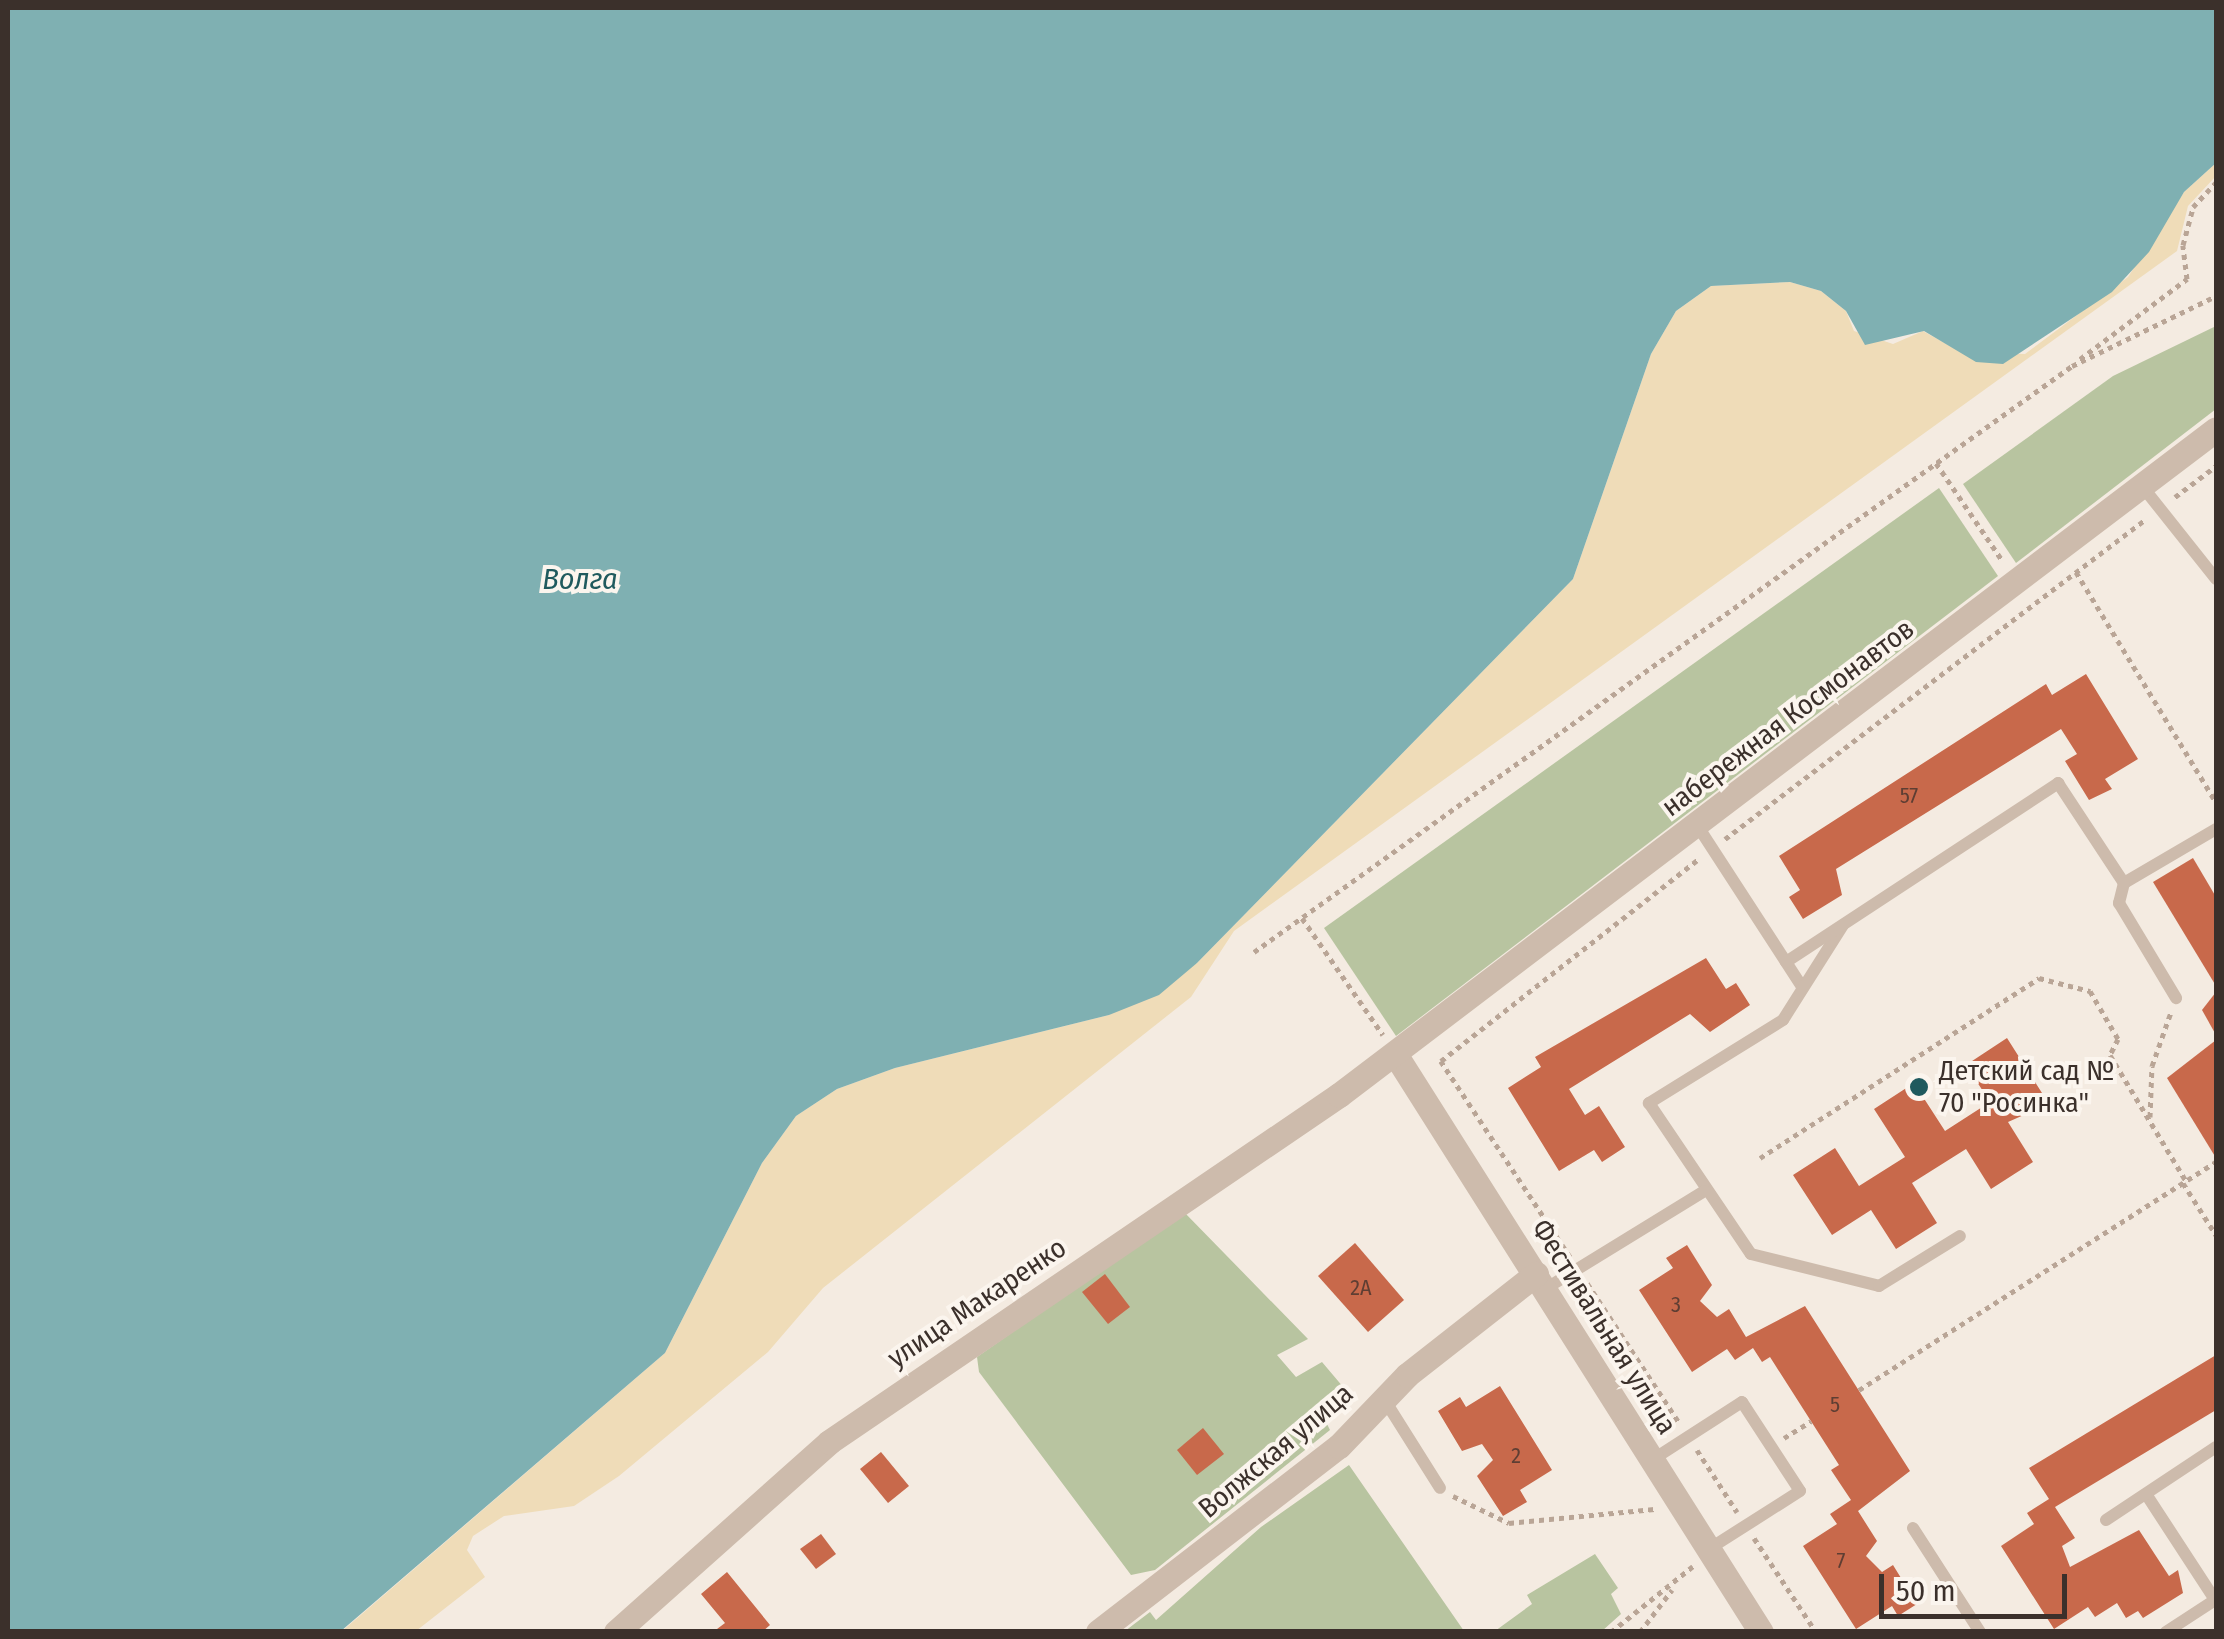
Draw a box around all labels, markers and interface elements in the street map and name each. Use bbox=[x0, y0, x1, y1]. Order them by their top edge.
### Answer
water label: Волга bbox=[542, 561, 618, 597]
street label: набережная Космонавтов bbox=[1655, 612, 1921, 824]
house number: 57 bbox=[1900, 783, 1918, 809]
place label: Детский сад № 70 "Росинка" bbox=[1939, 1054, 2114, 1120]
marker: Детский сад № 70 "Росинка" bbox=[1908, 1076, 1930, 1098]
street label: Фестивальная улица bbox=[1524, 1213, 1684, 1441]
street label: улица Макаренко bbox=[881, 1231, 1073, 1375]
house number: 2А bbox=[1350, 1275, 1372, 1301]
house number: 3 bbox=[1671, 1292, 1681, 1318]
street label: Волжская улица bbox=[1192, 1377, 1360, 1525]
house number: 5 bbox=[1830, 1392, 1840, 1418]
house number: 2 bbox=[1511, 1443, 1521, 1469]
house number: 7 bbox=[1837, 1548, 1845, 1574]
scale bar bbox=[1884, 1554, 2072, 1616]
text: 50 m bbox=[1896, 1573, 1956, 1609]

